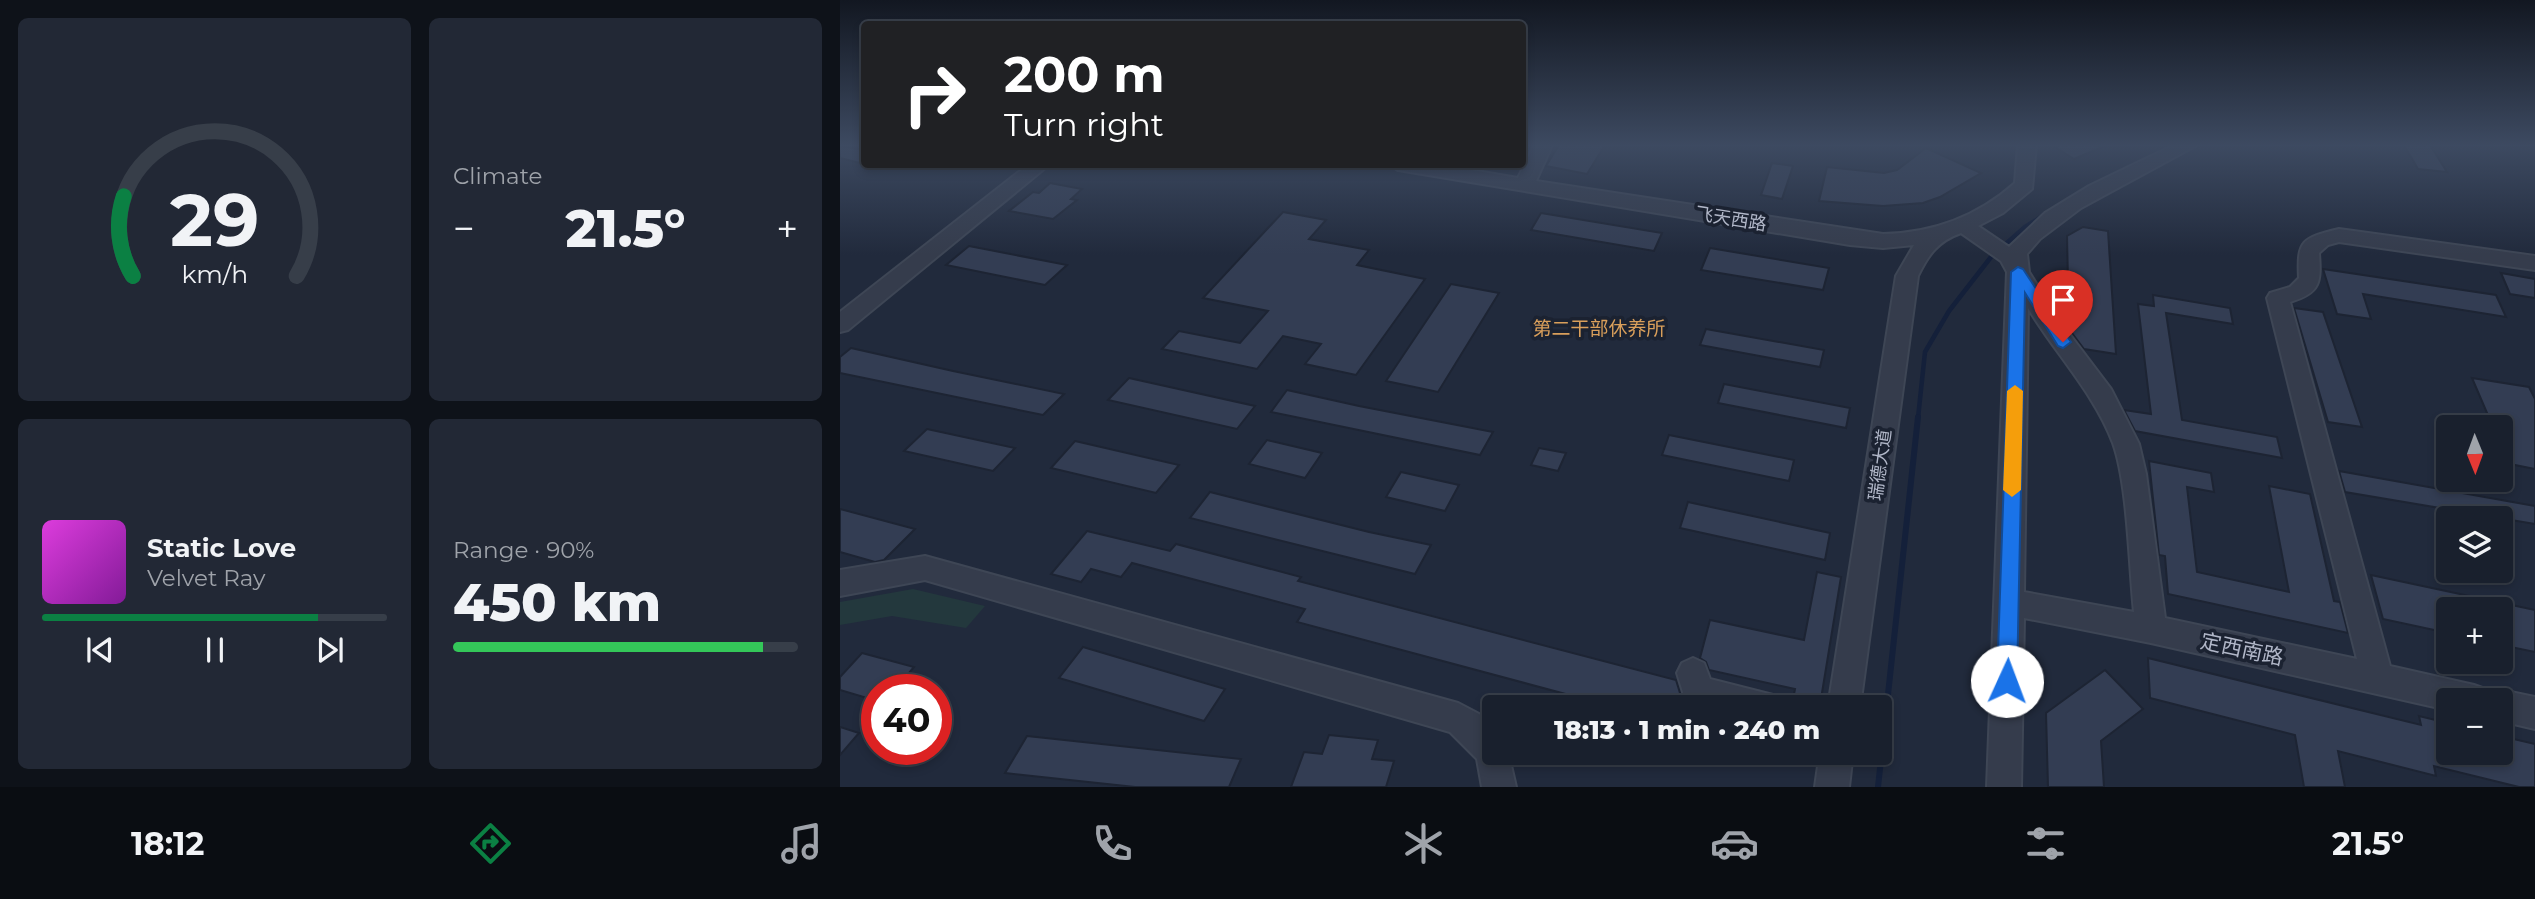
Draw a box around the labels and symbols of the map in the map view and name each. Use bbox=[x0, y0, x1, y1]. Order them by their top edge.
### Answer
street label: 飞天西路 bbox=[1694, 203, 1768, 235]
pin bbox=[2033, 270, 2093, 342]
district label: 第二干部休养所 bbox=[1532, 317, 1666, 340]
north arrow bbox=[2436, 415, 2513, 492]
street label: 瑞德大道 bbox=[1864, 428, 1896, 502]
street label: 定西南路 bbox=[2198, 628, 2286, 670]
position arrow bbox=[1970, 644, 2044, 718]
speed limit sign: 40 bbox=[861, 674, 952, 765]

